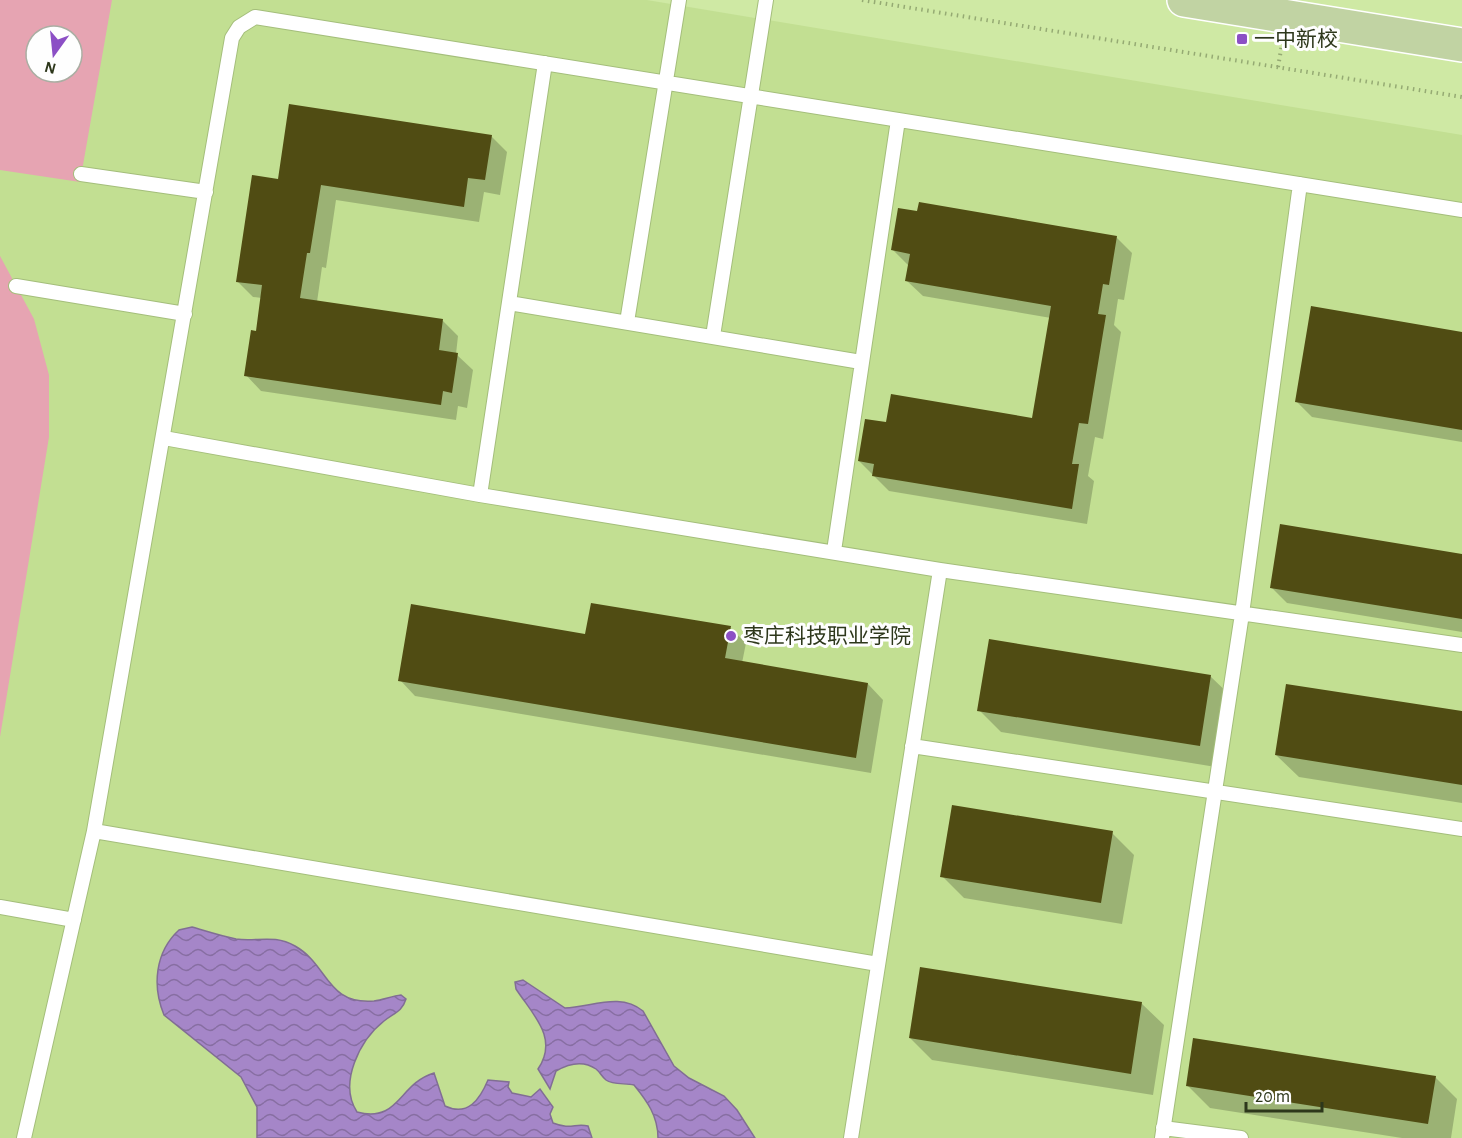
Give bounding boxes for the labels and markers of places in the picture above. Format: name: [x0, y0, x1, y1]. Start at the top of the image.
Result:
place label: 一中新校: [1254, 28, 1338, 50]
marker: 一中新校: [1235, 32, 1249, 46]
place label: 枣庄科技职业学院: [743, 625, 911, 647]
marker: 枣庄科技职业学院: [724, 629, 738, 643]

